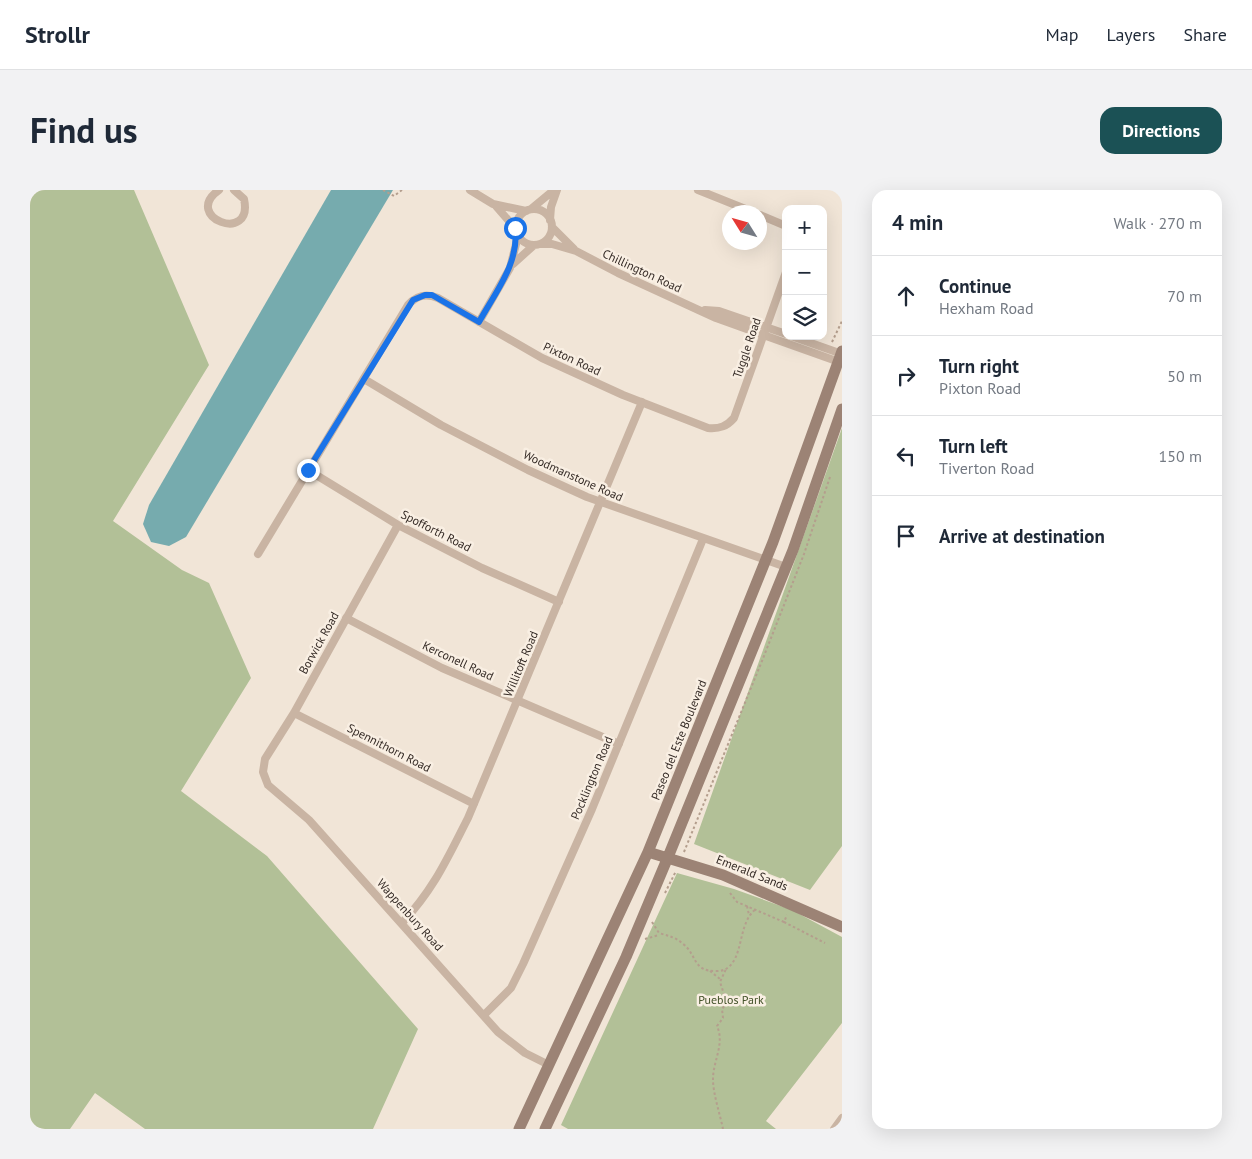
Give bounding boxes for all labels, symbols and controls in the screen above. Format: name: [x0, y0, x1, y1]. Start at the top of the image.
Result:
text: Strollr: [25, 19, 90, 50]
text: Map: [1046, 23, 1078, 46]
text: Layers: [1106, 23, 1155, 46]
text: Share: [1183, 23, 1227, 46]
text: Find us: [30, 107, 138, 153]
button: Directions: [1100, 107, 1222, 154]
north arrow: [722, 205, 767, 250]
map controls: [782, 205, 827, 340]
button: +: [782, 205, 827, 250]
text: 4 min: [892, 209, 943, 236]
text: Walk · 270 m: [1113, 213, 1202, 233]
route start: [504, 217, 527, 240]
street label: Chillington Road: [600, 246, 684, 295]
button: −: [782, 250, 827, 295]
text: Continue: [939, 274, 1011, 298]
icon: ahead: [892, 282, 920, 310]
text: 70 m: [1167, 286, 1202, 306]
button: layers: [782, 295, 827, 340]
text: Hexham Road: [939, 298, 1034, 318]
street label: Tuggle Road: [729, 316, 764, 380]
street label: Pixton Road: [541, 339, 603, 378]
text: Turn right: [939, 354, 1019, 378]
icon: right: [892, 362, 920, 390]
text: 50 m: [1167, 366, 1202, 386]
text: Pixton Road: [939, 378, 1021, 398]
text: Turn left: [939, 434, 1008, 458]
icon: left: [892, 442, 920, 470]
text: 150 m: [1159, 446, 1202, 466]
street label: Woodmanstone Road: [521, 447, 625, 504]
text: Tiverton Road: [939, 458, 1034, 478]
route end: [297, 459, 320, 482]
street label: Spofforth Road: [399, 506, 474, 555]
icon: arrive: [892, 522, 920, 550]
text: Arrive at destination: [939, 524, 1105, 548]
street label: Borwick Road: [295, 609, 342, 677]
street label: Willitoft Road: [500, 629, 541, 699]
street label: Kerconell Road: [420, 638, 496, 684]
street label: Paseo del Este Boulevard: [648, 677, 710, 802]
street label: Spennithorn Road: [345, 720, 433, 775]
street label: Pocklington Road: [567, 734, 616, 822]
street label: Emerald Sands: [714, 851, 790, 894]
street label: Wappenbury Road: [374, 876, 447, 954]
park label: Pueblos Park: [698, 992, 764, 1007]

